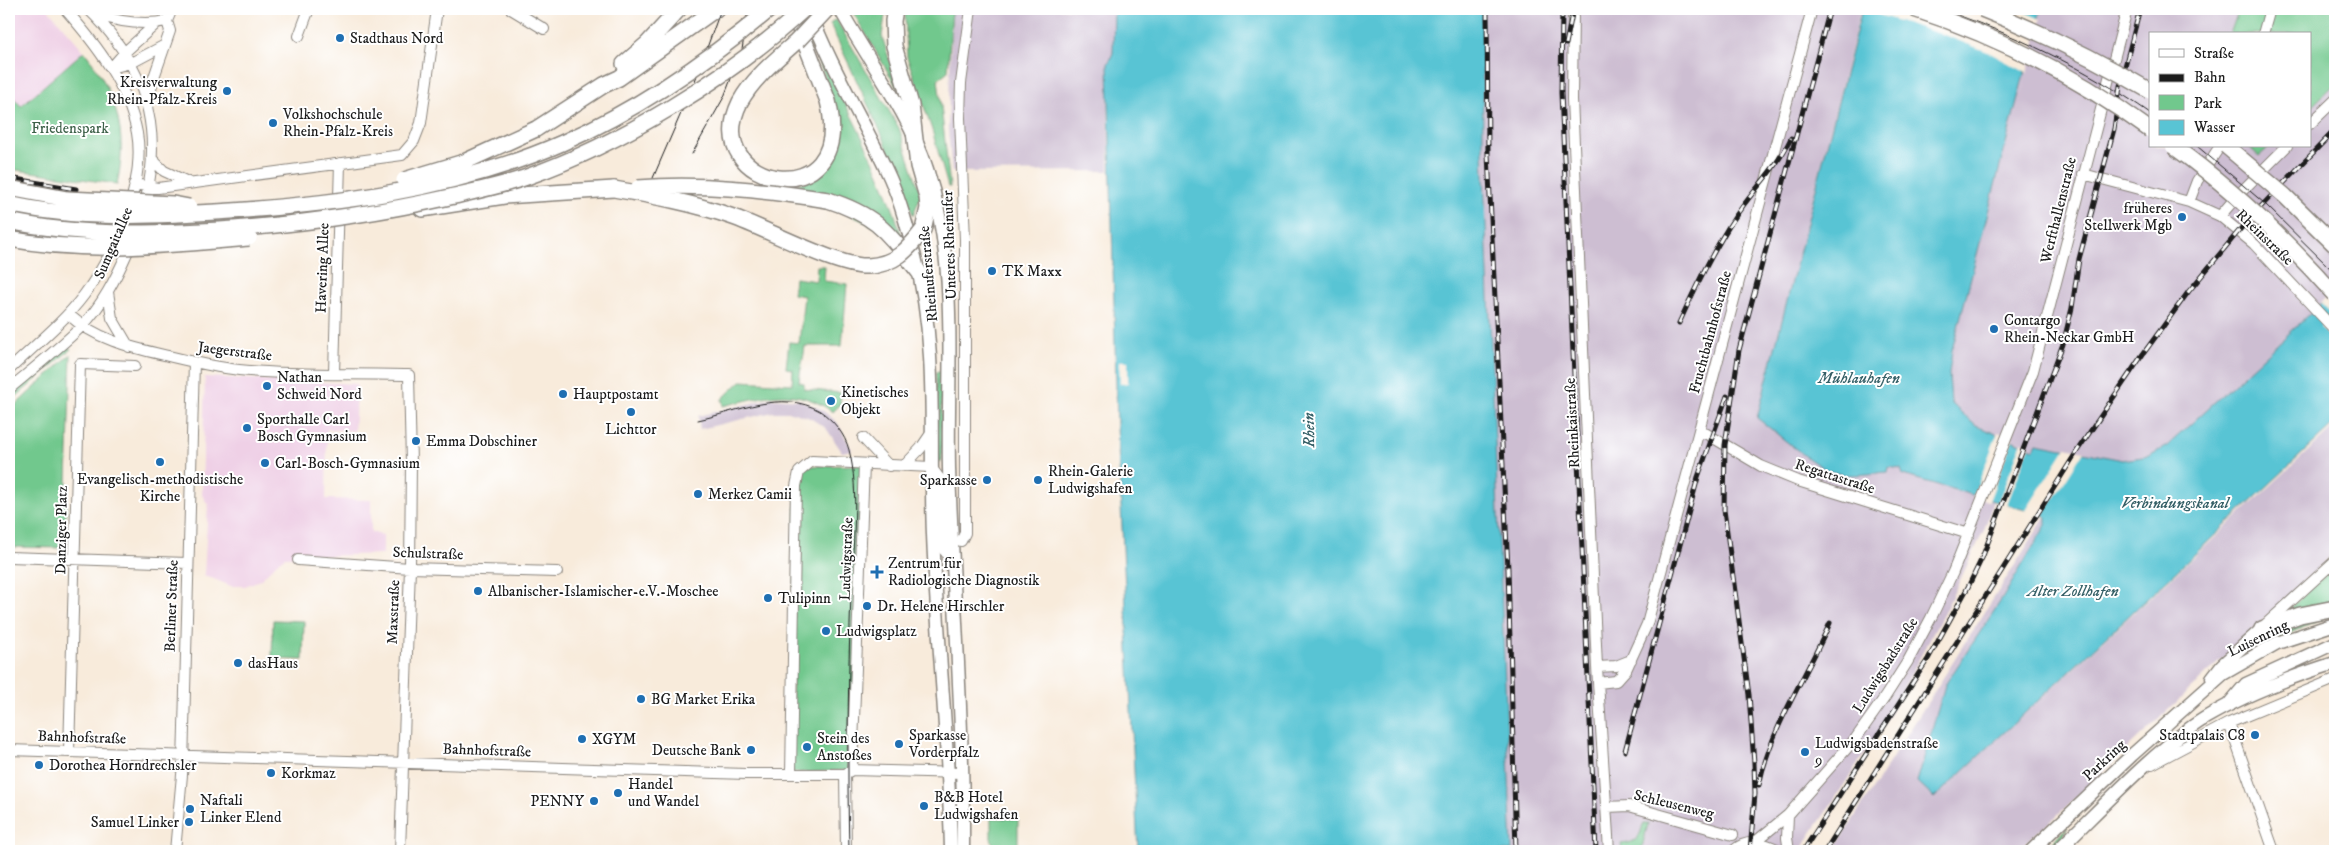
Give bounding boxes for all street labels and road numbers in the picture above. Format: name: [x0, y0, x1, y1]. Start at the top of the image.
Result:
street label: Werfthallenstraße: [2036, 155, 2081, 266]
street label: Unteres Rheinufer: [938, 190, 961, 300]
street label: Sumgaitallee: [90, 204, 137, 282]
street label: Rheinstraße: [2232, 205, 2297, 269]
street label: Havering Allee: [311, 222, 334, 314]
street label: Rheinuferstraße: [915, 225, 942, 323]
street label: Fruchtbahnhofstraße: [1685, 269, 1736, 396]
street label: Jaegerstraße: [195, 337, 273, 365]
street label: Rheinkaistraße: [1561, 377, 1584, 469]
street label: Regattastraße: [1793, 455, 1877, 498]
street label: Danziger Platz: [51, 485, 72, 575]
street label: Ludwigstraße: [836, 517, 857, 601]
street label: Schulstraße: [392, 543, 464, 564]
street label: Berliner Straße: [160, 560, 183, 652]
street label: Maxstraße: [383, 579, 404, 645]
street label: Ludwigsbadstraße: [1848, 614, 1922, 717]
street label: Luisenring: [2225, 615, 2292, 661]
street label: Bahnhofstraße: [37, 726, 127, 749]
street label: Parkring: [2079, 735, 2131, 785]
street label: Bahnhofstraße: [442, 739, 532, 762]
street label: Schleusenweg: [1632, 785, 1717, 824]

